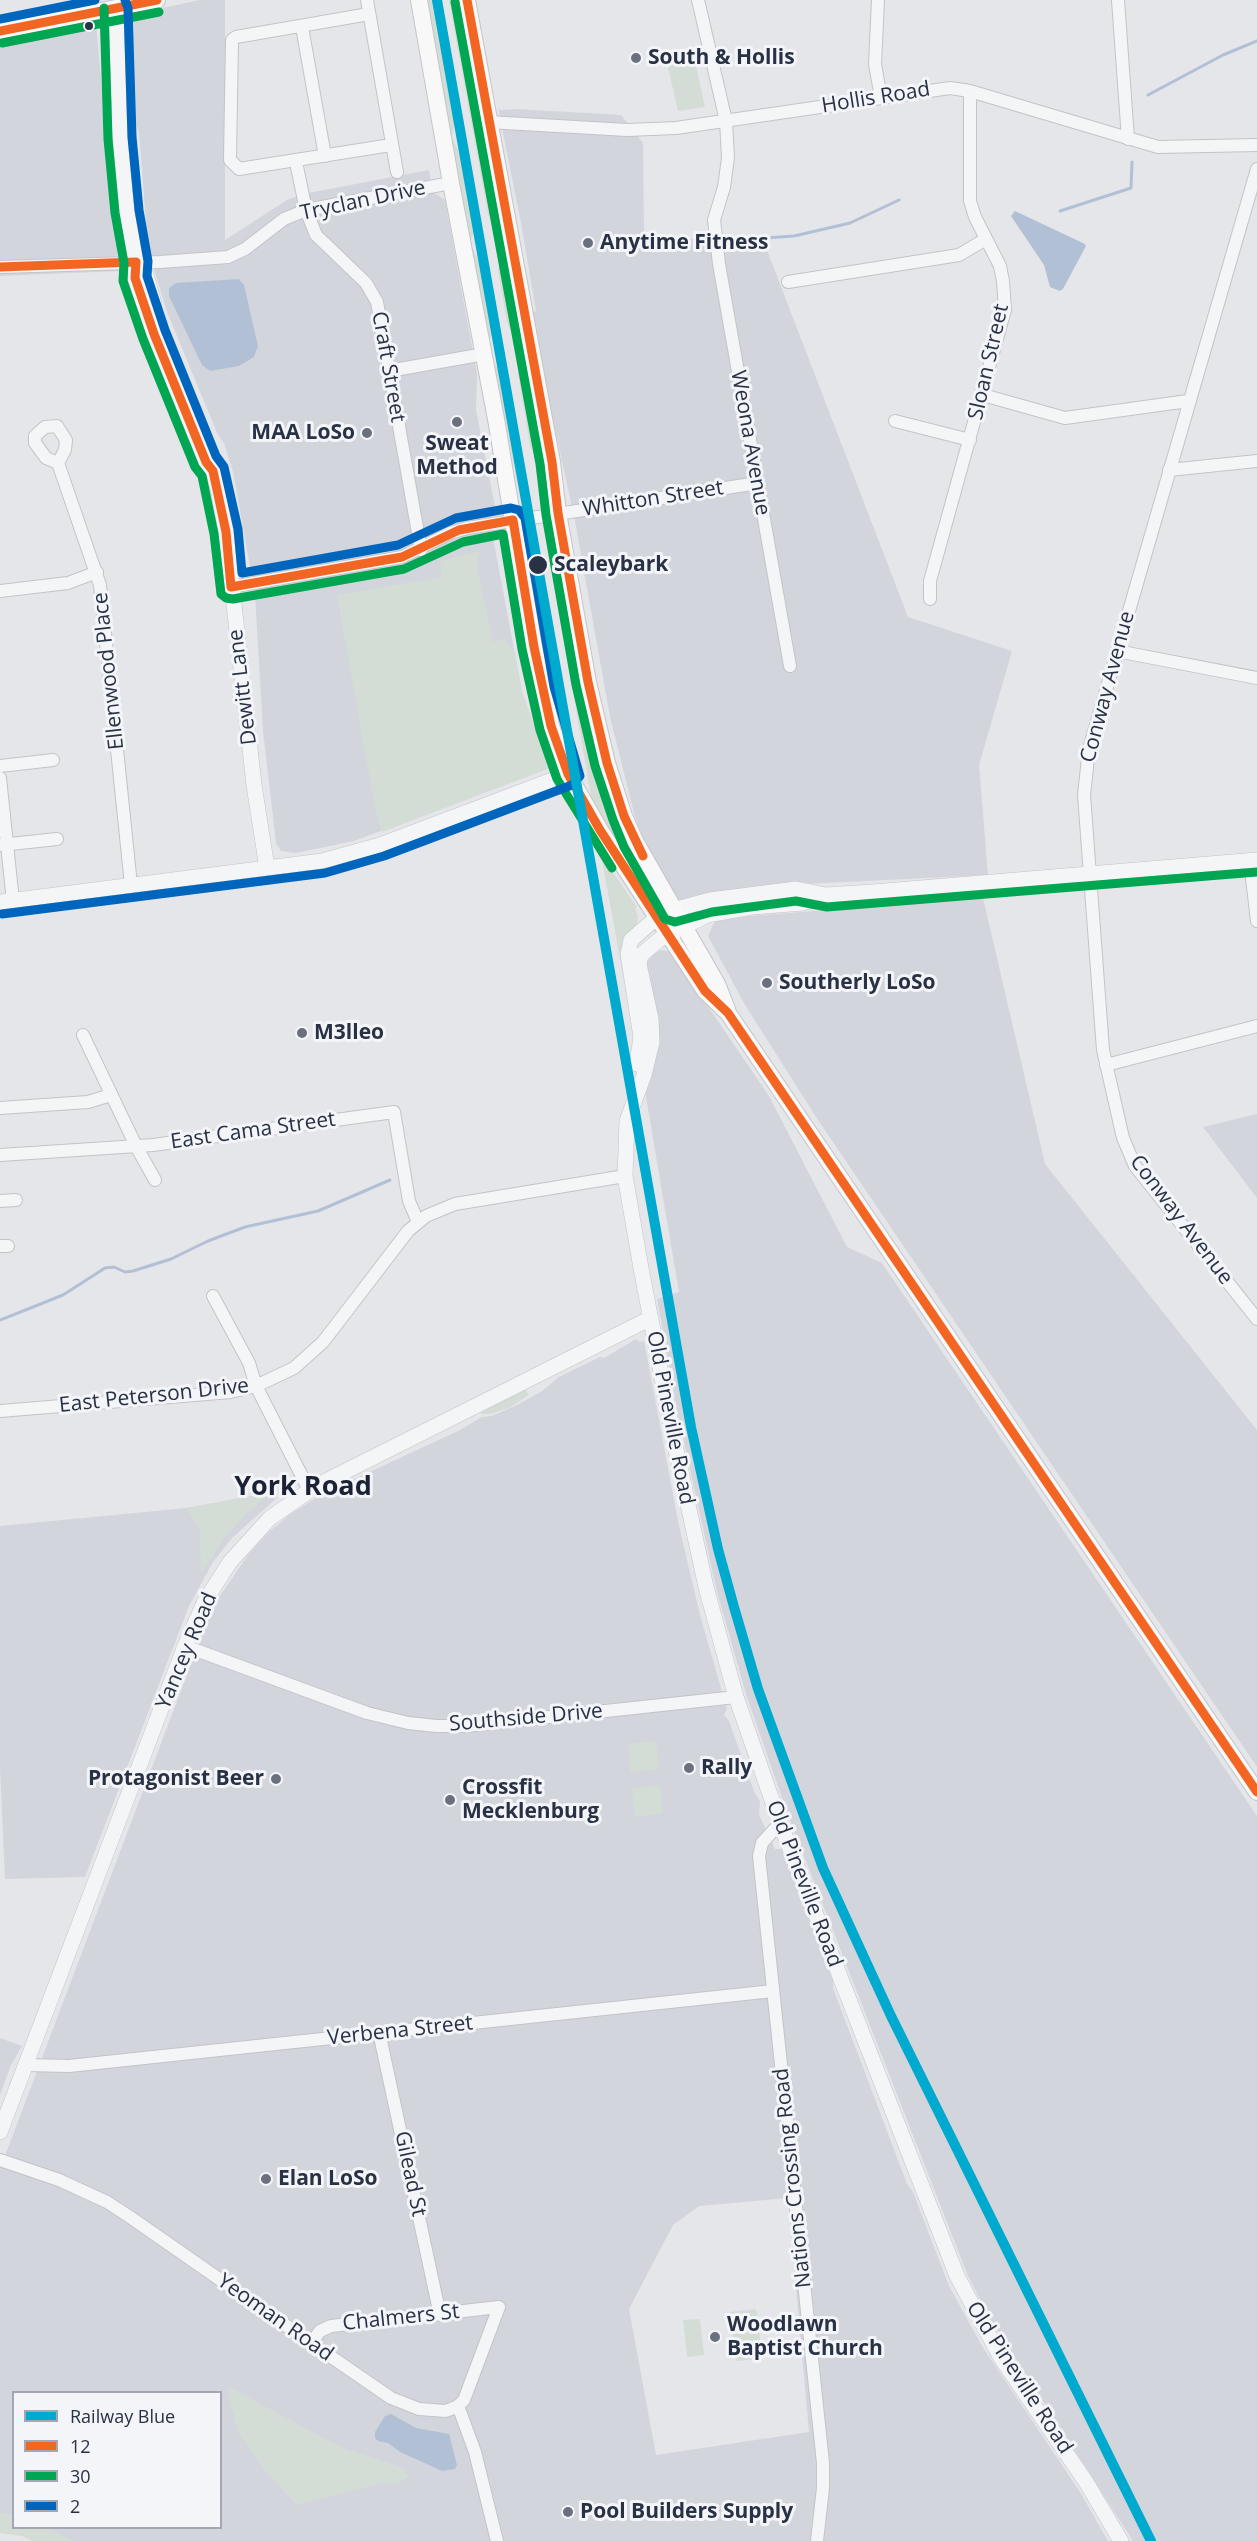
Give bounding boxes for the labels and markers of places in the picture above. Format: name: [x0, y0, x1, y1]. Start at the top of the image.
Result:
unlabelled marker: [83, 20, 95, 32]
place label: South & Hollis: [648, 45, 795, 71]
marker: South & Hollis: [629, 51, 643, 65]
place label: Anytime Fitness: [600, 230, 768, 256]
marker: Anytime Fitness: [581, 236, 595, 250]
marker: Sweat Method: [450, 415, 464, 429]
place label: MAA LoSo: [251, 420, 355, 446]
marker: MAA LoSo: [360, 426, 374, 440]
place label: Sweat Method: [416, 431, 498, 481]
place label: Scaleybark: [554, 552, 668, 578]
marker: Scaleybark: [527, 554, 549, 576]
place label: Southerly LoSo: [779, 970, 935, 996]
marker: Southerly LoSo: [760, 976, 774, 990]
place label: M3lleo: [314, 1020, 384, 1046]
marker: M3lleo: [295, 1026, 309, 1040]
place label: Rally: [701, 1755, 752, 1781]
marker: Rally: [682, 1761, 696, 1775]
place label: Protagonist Beer: [88, 1766, 264, 1792]
marker: Protagonist Beer: [269, 1772, 283, 1786]
place label: Crossfit Mecklenburg: [462, 1775, 599, 1825]
marker: Crossfit Mecklenburg: [443, 1793, 457, 1807]
place label: Elan LoSo: [278, 2166, 378, 2192]
marker: Elan LoSo: [259, 2172, 273, 2186]
place label: Woodlawn Baptist Church: [727, 2312, 883, 2362]
marker: Woodlawn Baptist Church: [708, 2330, 722, 2344]
place label: Pool Builders Supply: [580, 2499, 793, 2525]
marker: Pool Builders Supply: [561, 2505, 575, 2519]

